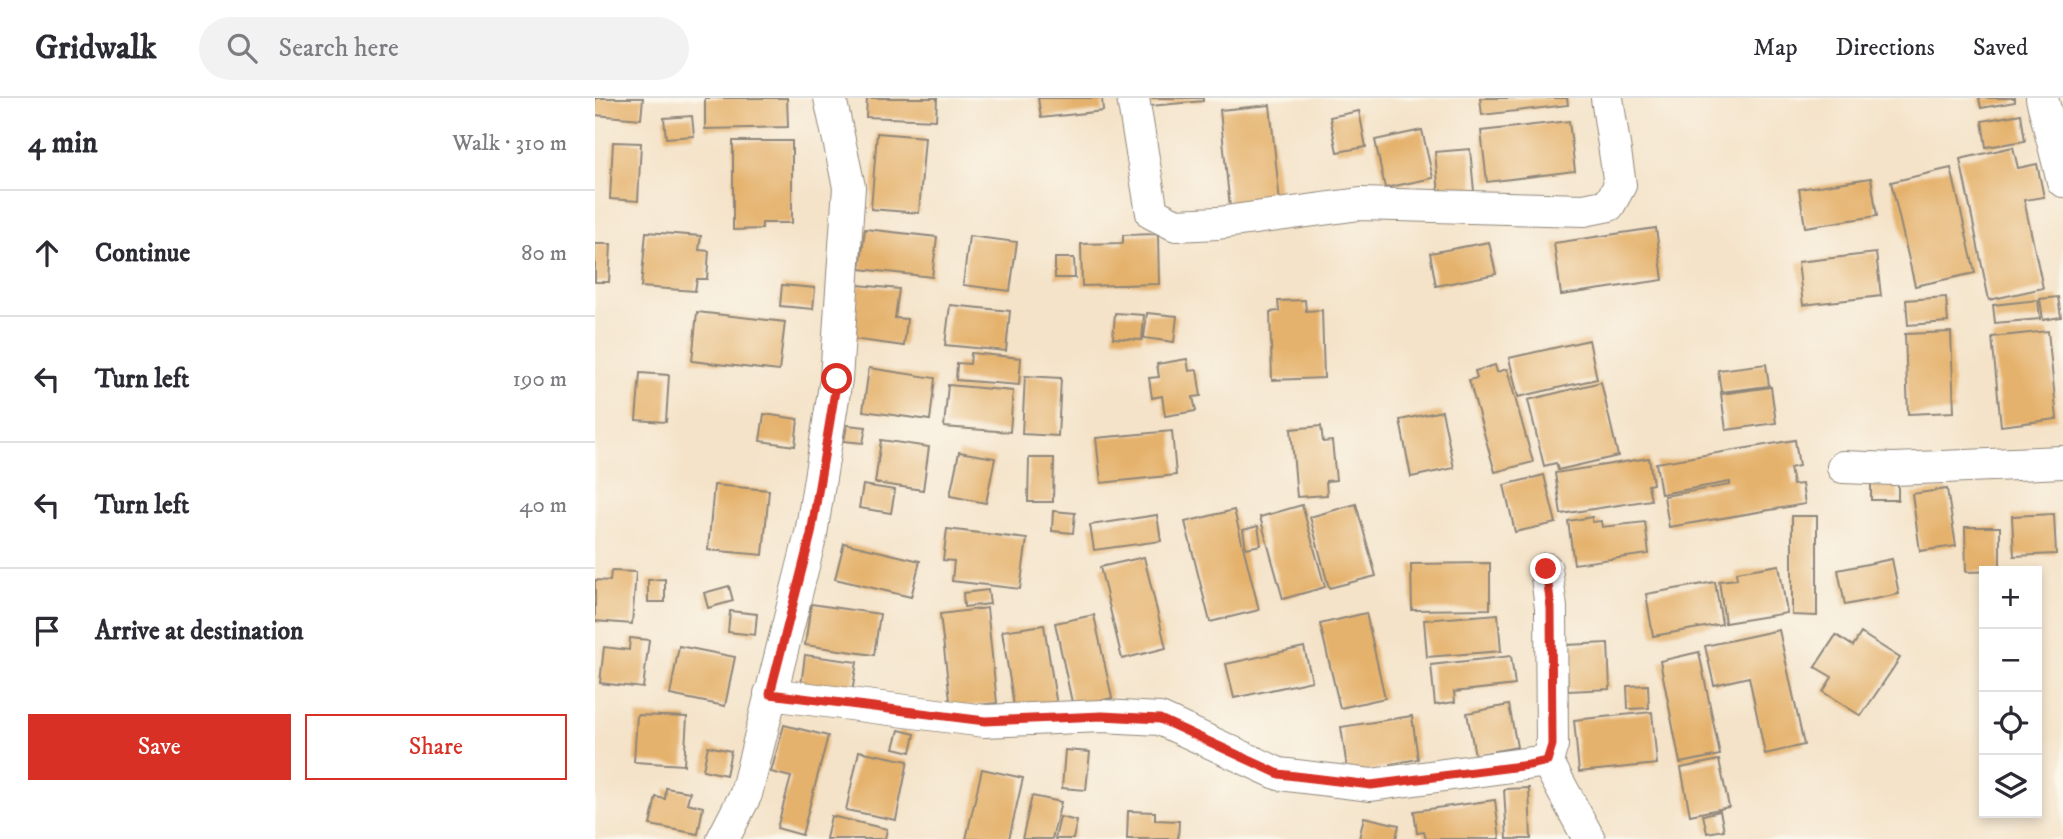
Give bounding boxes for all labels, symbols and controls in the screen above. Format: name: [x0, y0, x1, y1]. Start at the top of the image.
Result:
search box: [199, 17, 689, 80]
text: Gridwalk: [35, 28, 157, 69]
icon: search: [223, 29, 261, 67]
text: Search here: [279, 32, 399, 65]
text: Map: [1753, 33, 1798, 63]
text: Directions: [1836, 33, 1935, 63]
text: Saved: [1973, 33, 2028, 63]
text: 4 min: [28, 125, 98, 162]
text: Walk · 310 m: [452, 129, 567, 158]
icon: ahead: [28, 234, 66, 272]
text: Continue: [95, 237, 190, 270]
text: 80 m: [521, 239, 567, 268]
icon: left: [28, 360, 66, 398]
text: Turn left: [95, 363, 189, 396]
route start: [821, 363, 852, 394]
text: 190 m: [513, 365, 567, 394]
icon: left: [28, 486, 66, 524]
text: Turn left: [95, 489, 189, 522]
text: 40 m: [519, 491, 567, 520]
route end: [1530, 553, 1561, 584]
map controls: [1979, 566, 2042, 818]
button: +: [1979, 566, 2042, 629]
icon: arrive: [28, 612, 66, 650]
text: Arrive at destination: [95, 615, 304, 648]
button: −: [1979, 629, 2042, 692]
button: locate: [1979, 692, 2042, 755]
button: Save: [28, 714, 291, 780]
button: Share: [305, 714, 567, 780]
button: layers: [1979, 755, 2042, 818]

